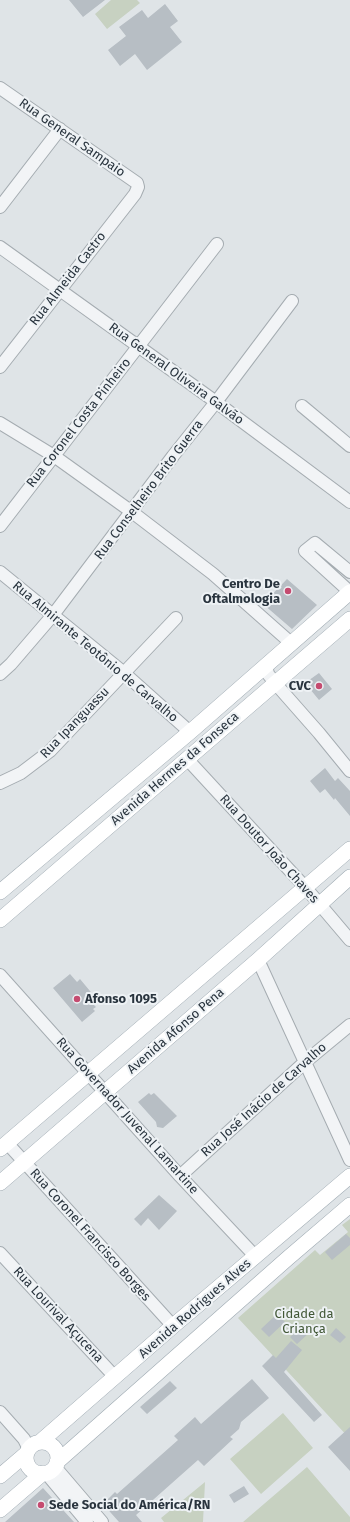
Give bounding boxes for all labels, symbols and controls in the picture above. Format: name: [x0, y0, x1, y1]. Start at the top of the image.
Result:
street label: Rua General Sampaio: [16, 95, 128, 181]
street label: Rua Almeida Castro: [27, 229, 109, 329]
street label: Rua General Oliveira Galvão: [105, 320, 247, 428]
street label: Rua Coronel Costa Pinheiro: [24, 355, 134, 491]
street label: Rua Conselheiro Brito Guerra: [91, 417, 207, 563]
place label: Centro De Oftalmologia: [203, 576, 280, 607]
street label: Rua Almirante Teotônio de Carvalho: [9, 578, 181, 726]
marker: Centro De Oftalmologia: [283, 586, 293, 596]
place label: CVC: [289, 678, 311, 694]
marker: CVC: [314, 681, 324, 691]
street label: Rua Ipanguassu: [37, 684, 113, 762]
street label: Avenida Hermes da Fonseca: [108, 709, 242, 829]
street label: Rua Doutor João Chaves: [216, 791, 322, 907]
street label: Avenida Afonso Pena: [124, 985, 228, 1077]
place label: Afonso 1095: [85, 991, 157, 1007]
marker: Afonso 1095: [72, 994, 82, 1004]
street label: Rua Governador Juvenal Lamartine: [53, 1035, 201, 1197]
street label: Rua José Inácio de Carvalho: [198, 1040, 330, 1160]
street label: Rua Coronel Francisco Borges: [26, 1166, 154, 1304]
street label: Avenida Rodrigues Alves: [136, 1256, 254, 1362]
street label: Rua Lourival Açucena: [10, 1264, 106, 1366]
park label: Cidade da Criança: [275, 1306, 333, 1337]
place label: Sede Social do América/RN: [49, 1497, 210, 1513]
marker: Sede Social do América/RN: [36, 1500, 46, 1510]

